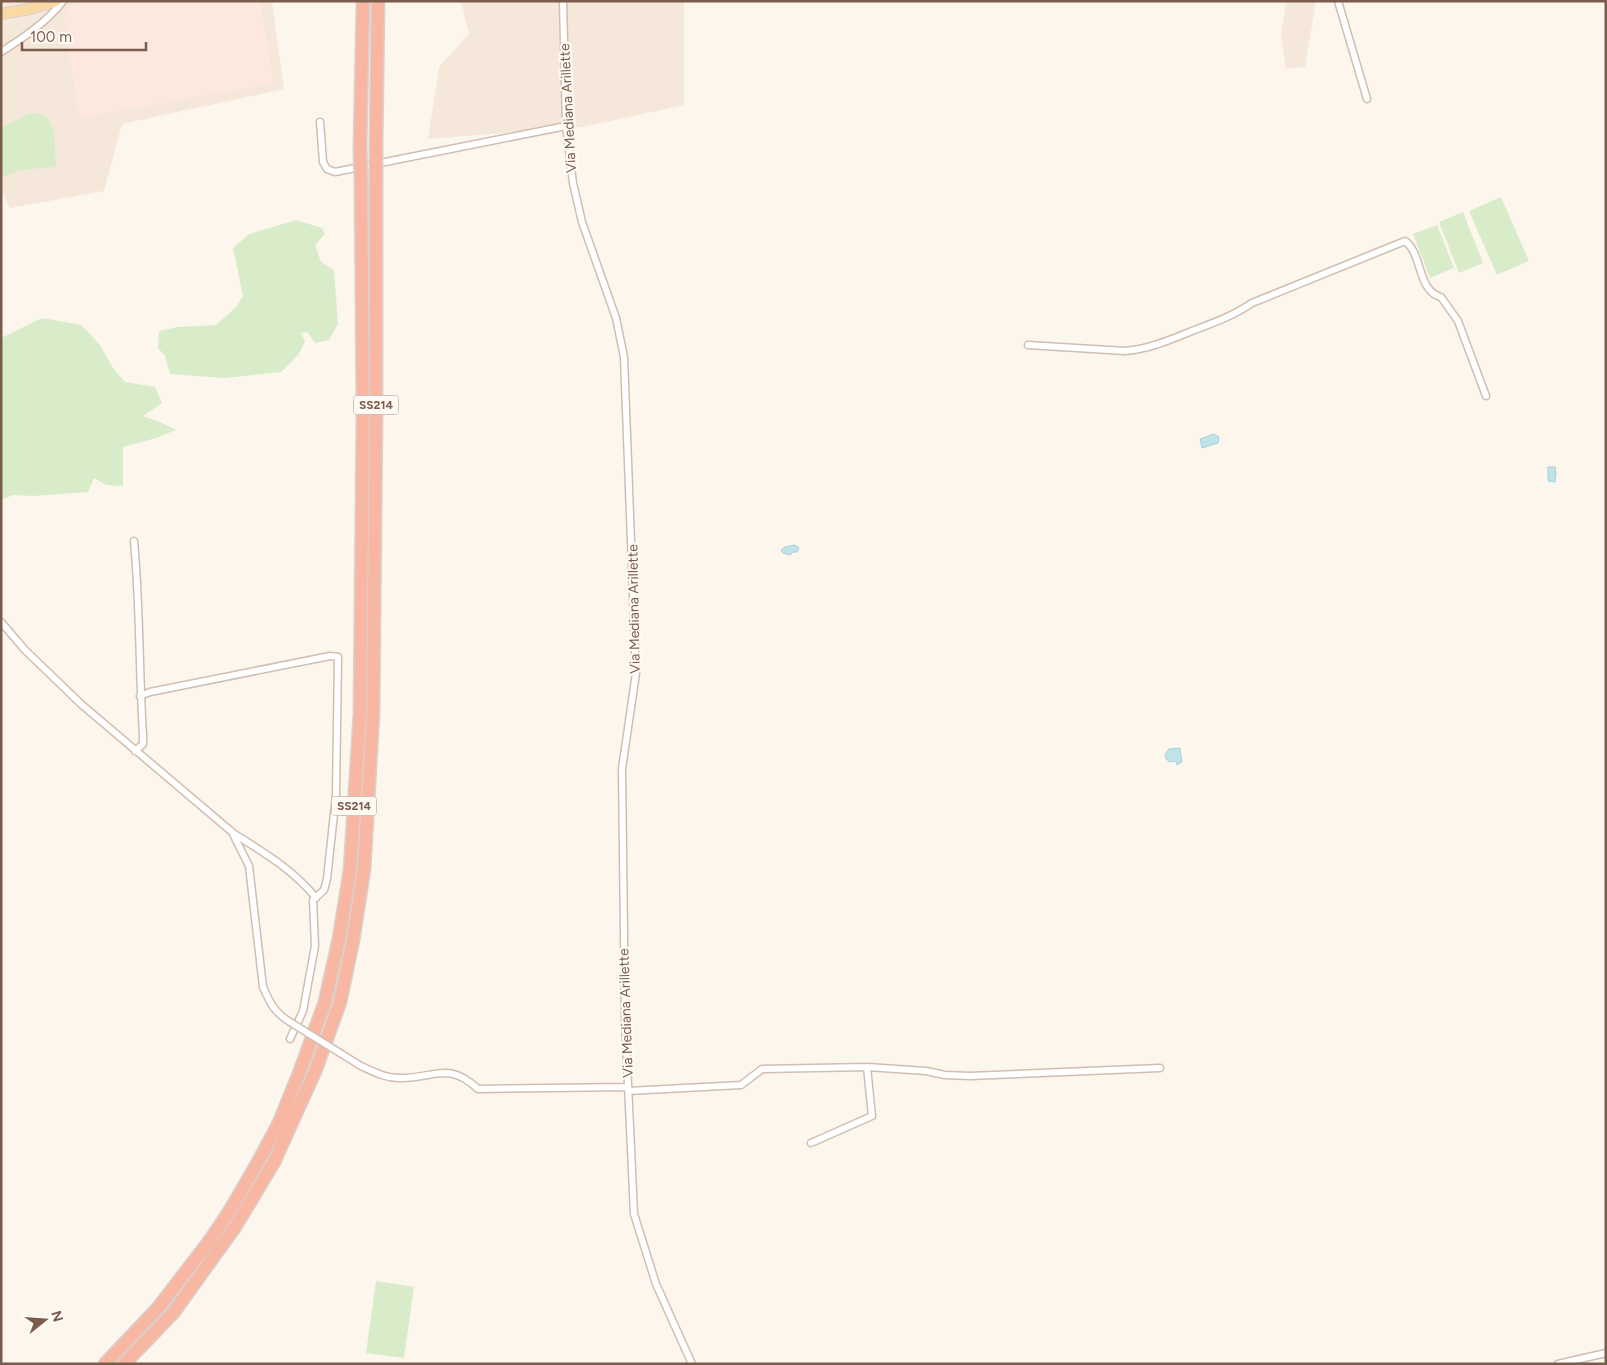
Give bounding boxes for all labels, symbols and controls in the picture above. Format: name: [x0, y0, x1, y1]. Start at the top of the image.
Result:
scale bar: [22, 20, 146, 52]
text: 100 m: [30, 28, 72, 46]
street label: Via Mediana Arillette: [556, 43, 580, 173]
road number: SS214: [354, 396, 398, 414]
street label: Via Mediana Arillette: [624, 544, 644, 674]
road number: SS214: [332, 796, 376, 816]
street label: Via Mediana Arillette: [615, 948, 637, 1078]
north arrow: [20, 1295, 70, 1345]
text: N: [47, 1309, 67, 1324]

